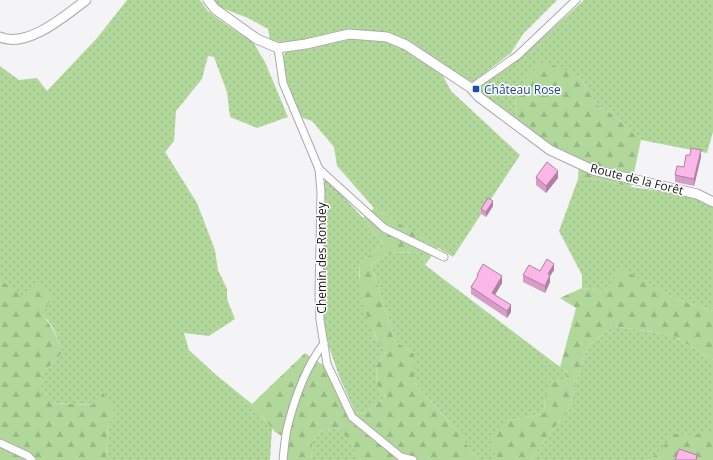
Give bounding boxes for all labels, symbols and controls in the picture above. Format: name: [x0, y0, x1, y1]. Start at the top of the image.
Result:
place label: Château Rose: [484, 81, 561, 98]
marker: Château Rose: [471, 84, 481, 94]
street label: Route de la Forêt: [589, 159, 685, 199]
street label: Chemin des Rondey: [313, 201, 330, 314]

